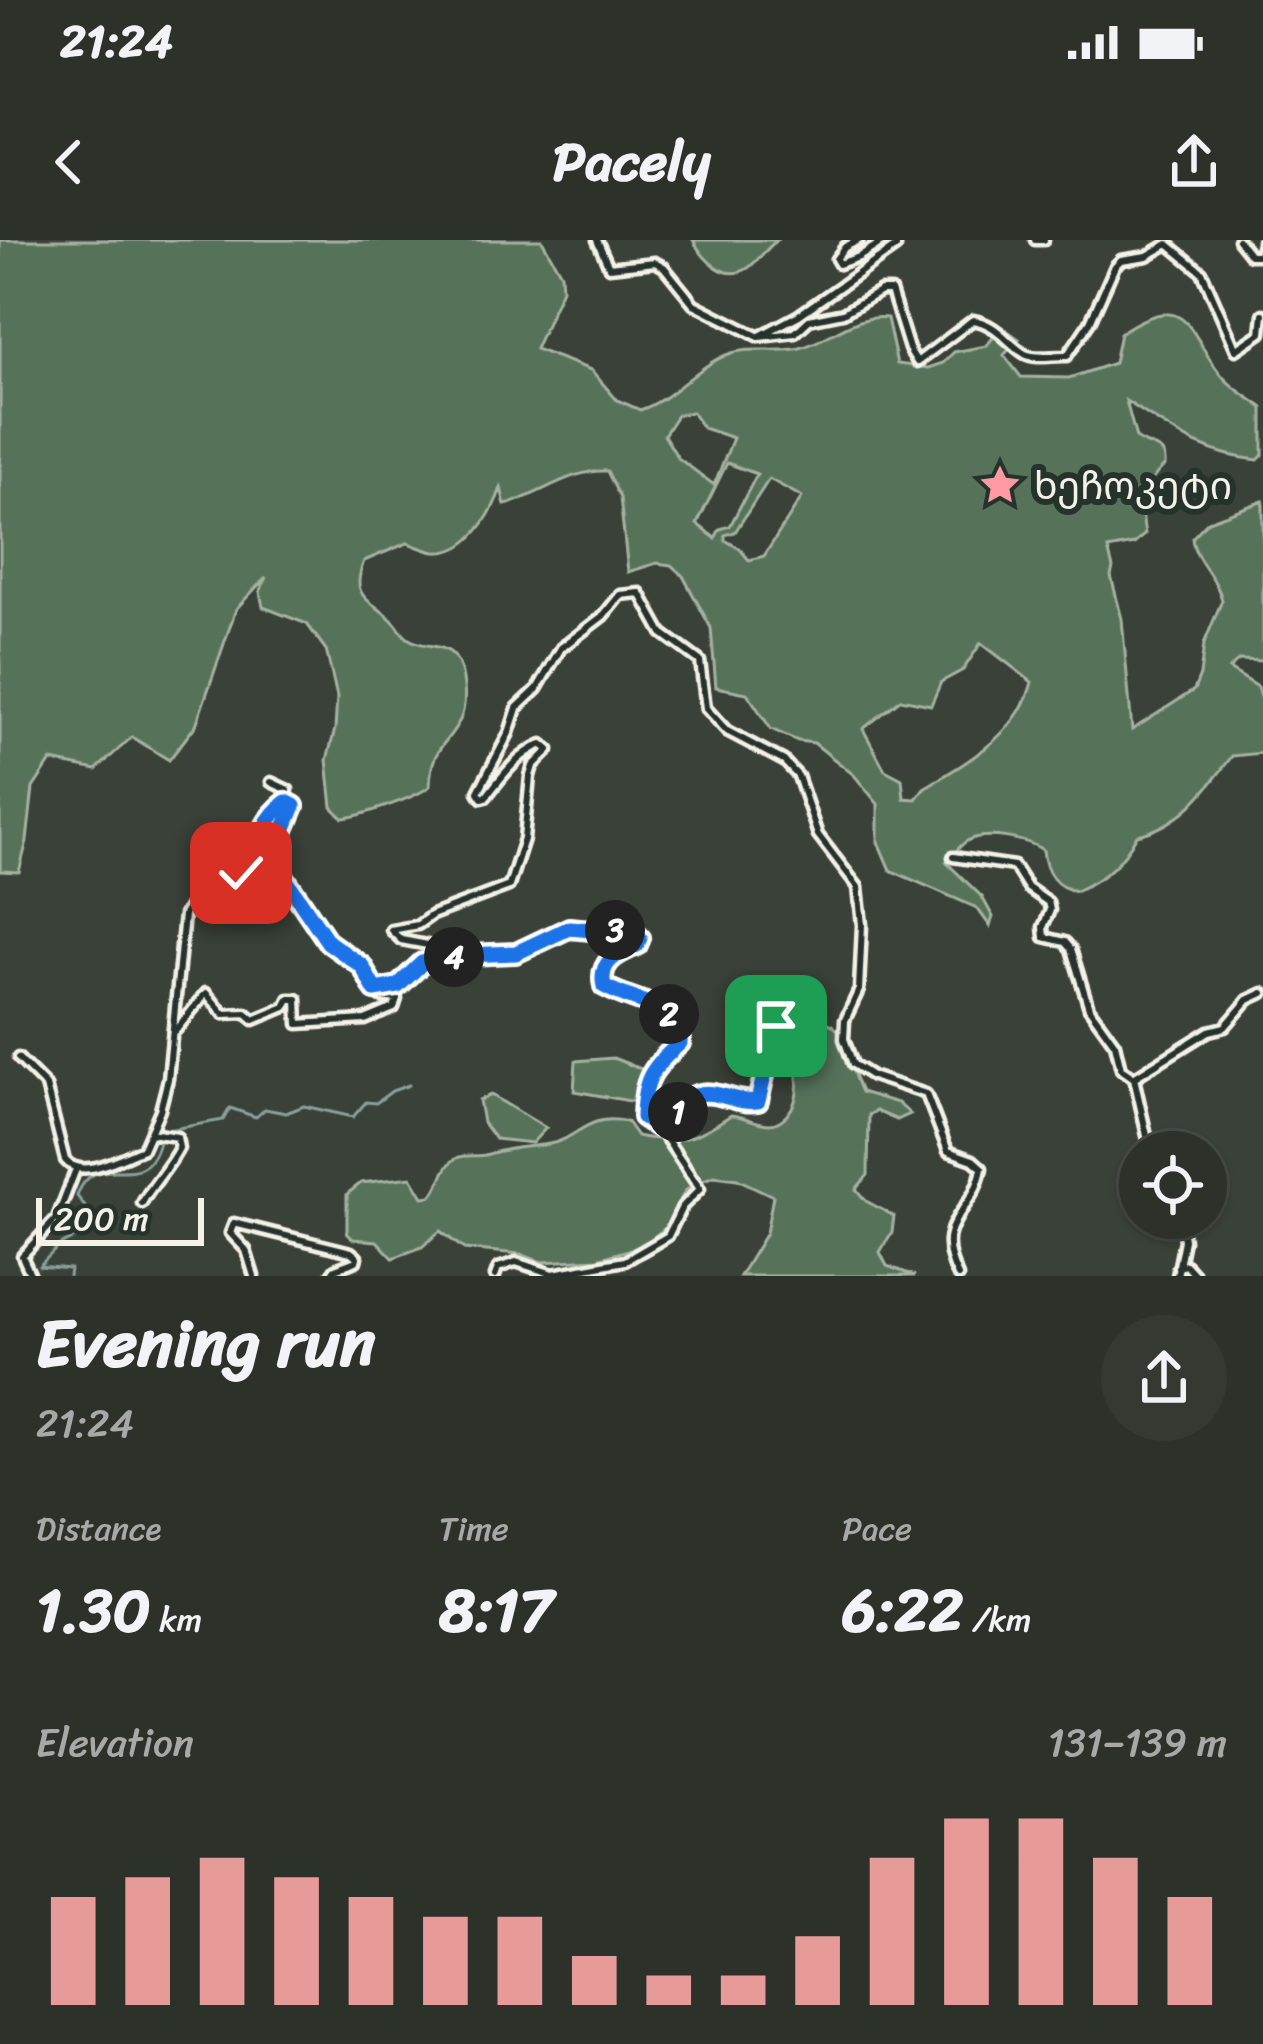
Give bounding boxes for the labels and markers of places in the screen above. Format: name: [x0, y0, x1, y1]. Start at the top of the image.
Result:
place label: ხეჩოკეტი: [1034, 451, 1232, 520]
place icon: ხეჩოკეტი: [977, 462, 1023, 508]
pin: [190, 822, 292, 924]
pin: 3: [585, 900, 645, 960]
pin: 4: [424, 927, 484, 987]
pin: [725, 975, 827, 1077]
pin: 2: [639, 984, 699, 1044]
pin: 1: [648, 1082, 708, 1142]

